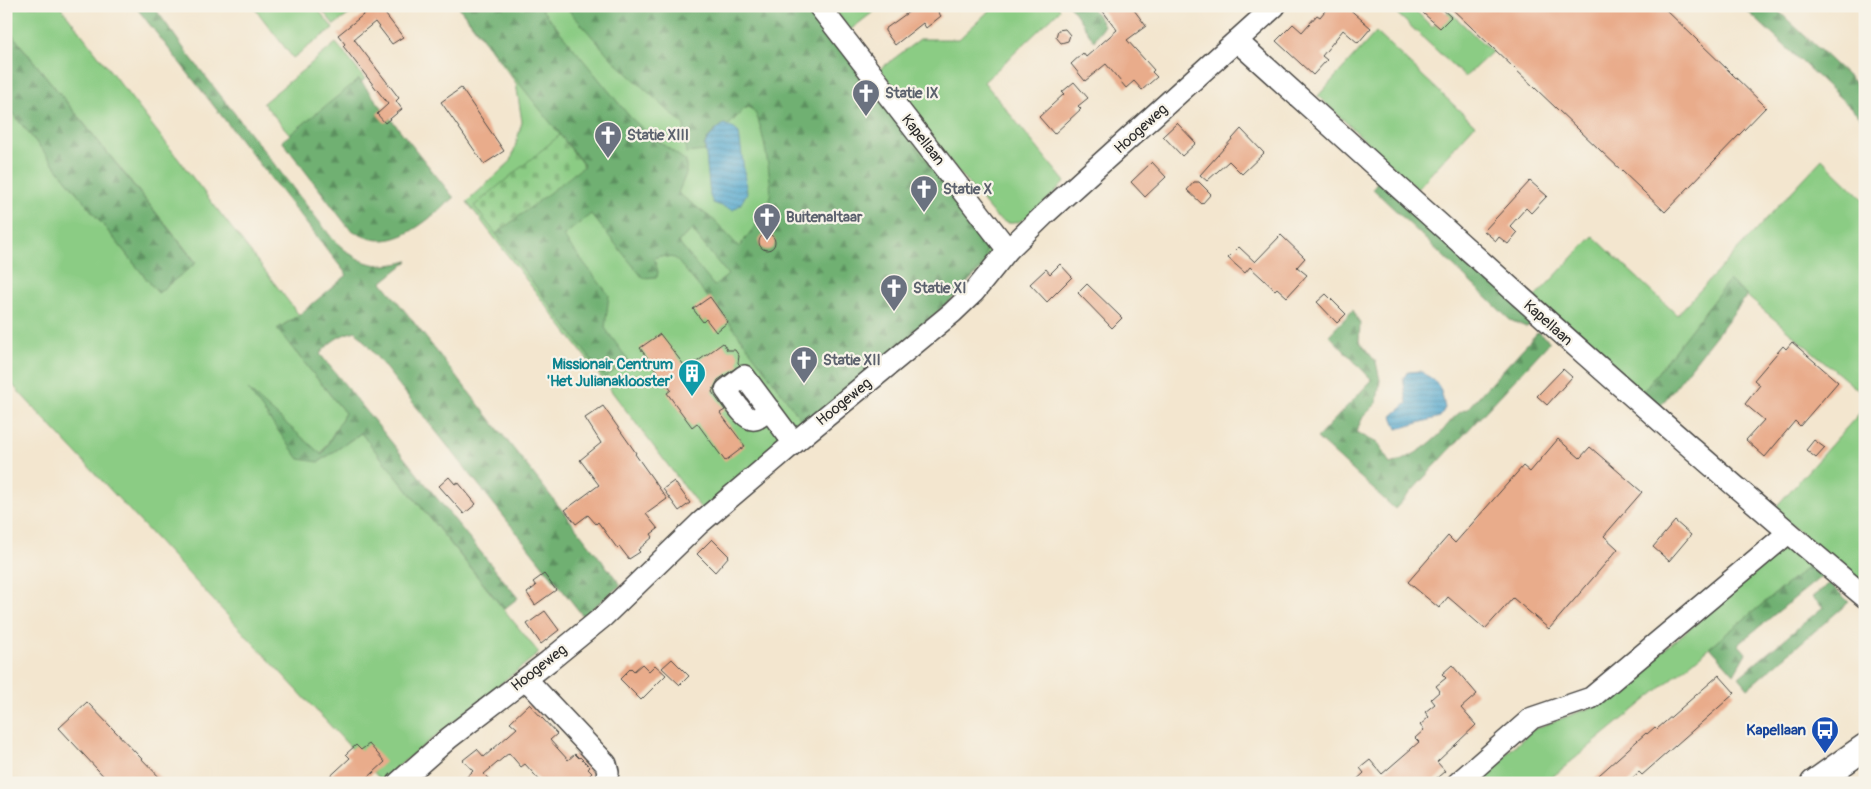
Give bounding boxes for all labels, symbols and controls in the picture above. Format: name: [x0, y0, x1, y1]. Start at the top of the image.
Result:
church icon: Statie IX: [851, 78, 881, 117]
place label: Statie IX: [885, 84, 938, 103]
street label: Hoogeweg: [1110, 100, 1172, 158]
street label: Kapellaan: [897, 111, 949, 169]
church icon: Statie XIII: [593, 120, 623, 159]
place label: Statie XIII: [627, 126, 689, 145]
church icon: Statie X: [909, 174, 939, 213]
place label: Statie X: [943, 180, 992, 199]
church icon: Buitenaltaar: [752, 202, 782, 241]
place label: Buitenaltaar: [786, 208, 863, 227]
church icon: Statie XI: [879, 273, 909, 312]
place label: Statie XI: [913, 279, 966, 298]
street label: Kapellaan: [1519, 296, 1577, 350]
church icon: Statie XII: [789, 345, 819, 384]
place label: Statie XII: [823, 351, 881, 370]
place label: Missionair Centrum 'Het Julianaklooster': [547, 355, 673, 391]
building icon: Missionair Centrum 'Het Julianaklooster': [677, 358, 707, 397]
street label: Hoogeweg: [813, 374, 875, 430]
street label: Hoogeweg: [507, 640, 571, 696]
bus stop icon: Kapellaan: [1810, 715, 1840, 754]
place label: Kapellaan: [1746, 721, 1806, 740]

